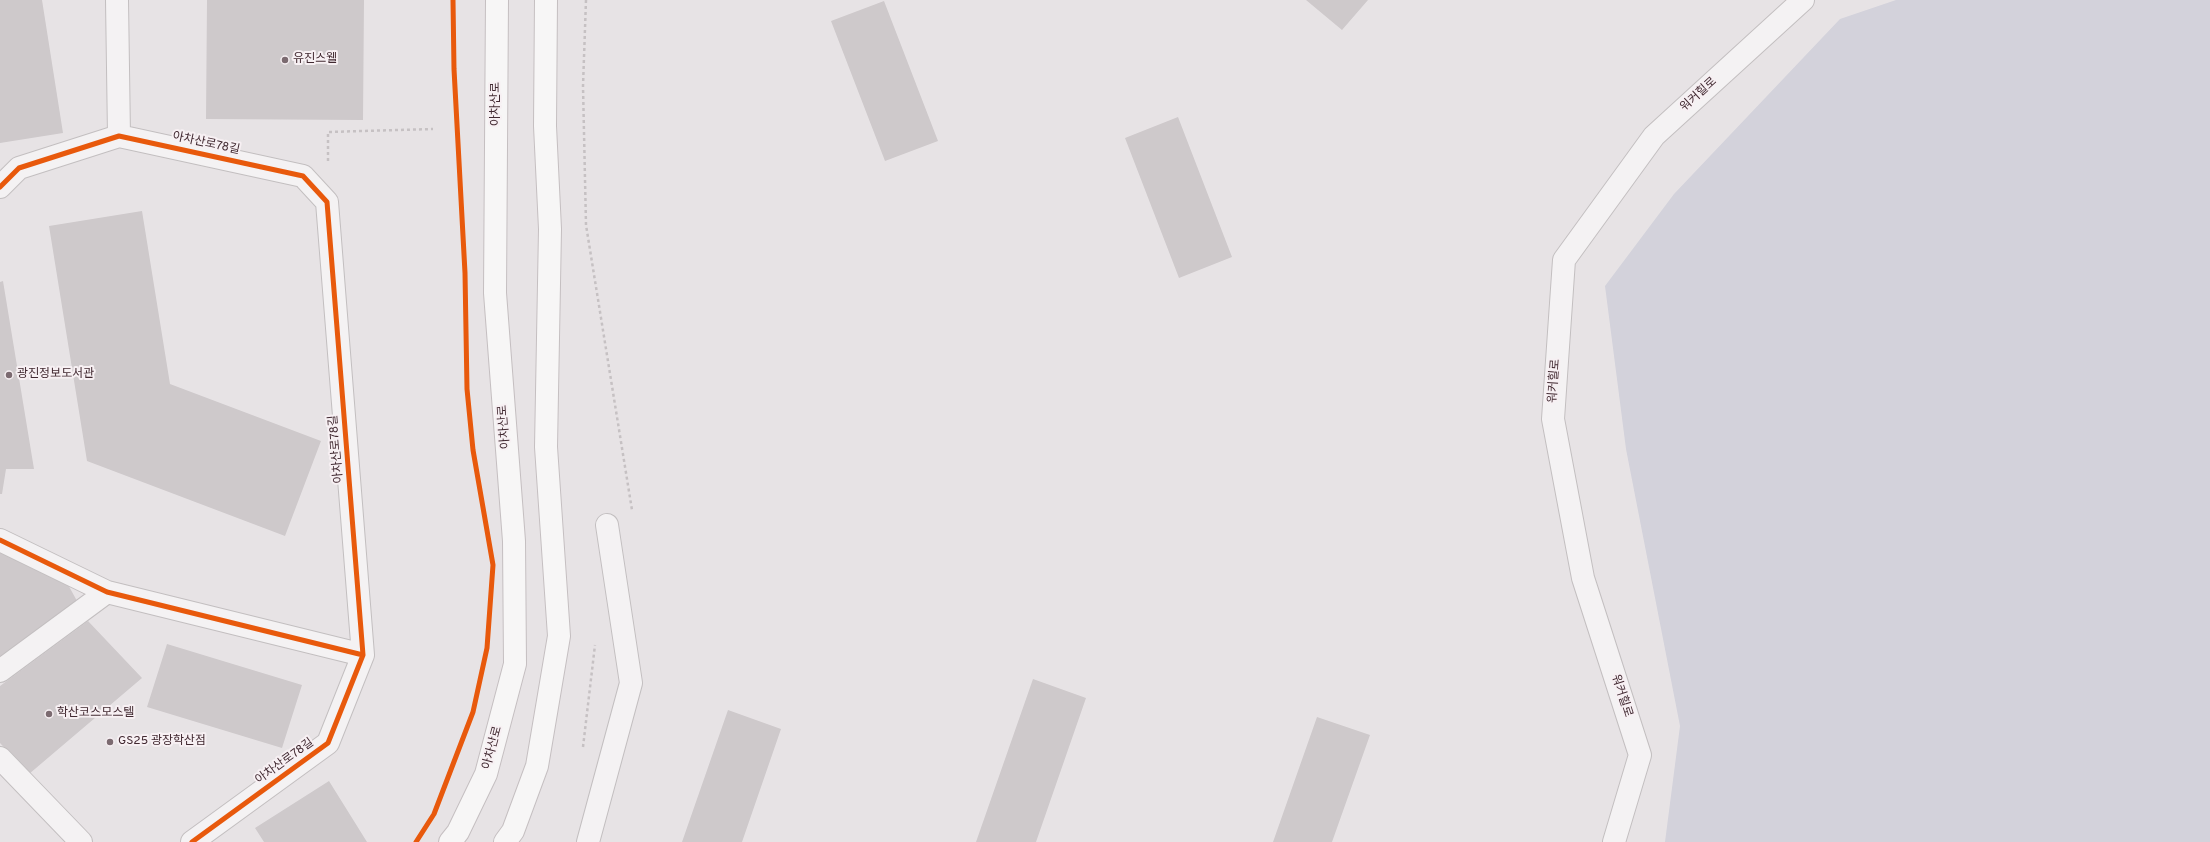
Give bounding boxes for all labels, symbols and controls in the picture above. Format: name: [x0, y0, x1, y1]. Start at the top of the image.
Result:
place label: 유진스웰: [293, 53, 337, 67]
marker: 유진스웰: [280, 55, 290, 65]
street label: 워커힐로: [1678, 75, 1720, 115]
street label: 아차산로: [490, 82, 504, 126]
street label: 아차산로78길: [171, 130, 241, 158]
street label: 워커힐로: [1546, 358, 1564, 404]
place label: 광진정보도서관: [17, 368, 94, 382]
marker: 광진정보도서관: [4, 370, 14, 380]
street label: 아차산로: [496, 404, 514, 450]
street label: 아차산로78길: [327, 414, 347, 484]
street label: 워커힐로: [1607, 673, 1635, 719]
place label: 학산코스모스텔: [57, 707, 134, 721]
marker: 학산코스모스텔: [44, 709, 54, 719]
street label: 아차산로: [480, 725, 506, 771]
place label: GS25 광장학산점: [118, 735, 206, 749]
street label: 아차산로78길: [253, 736, 317, 788]
marker: GS25 광장학산점: [105, 737, 115, 747]

